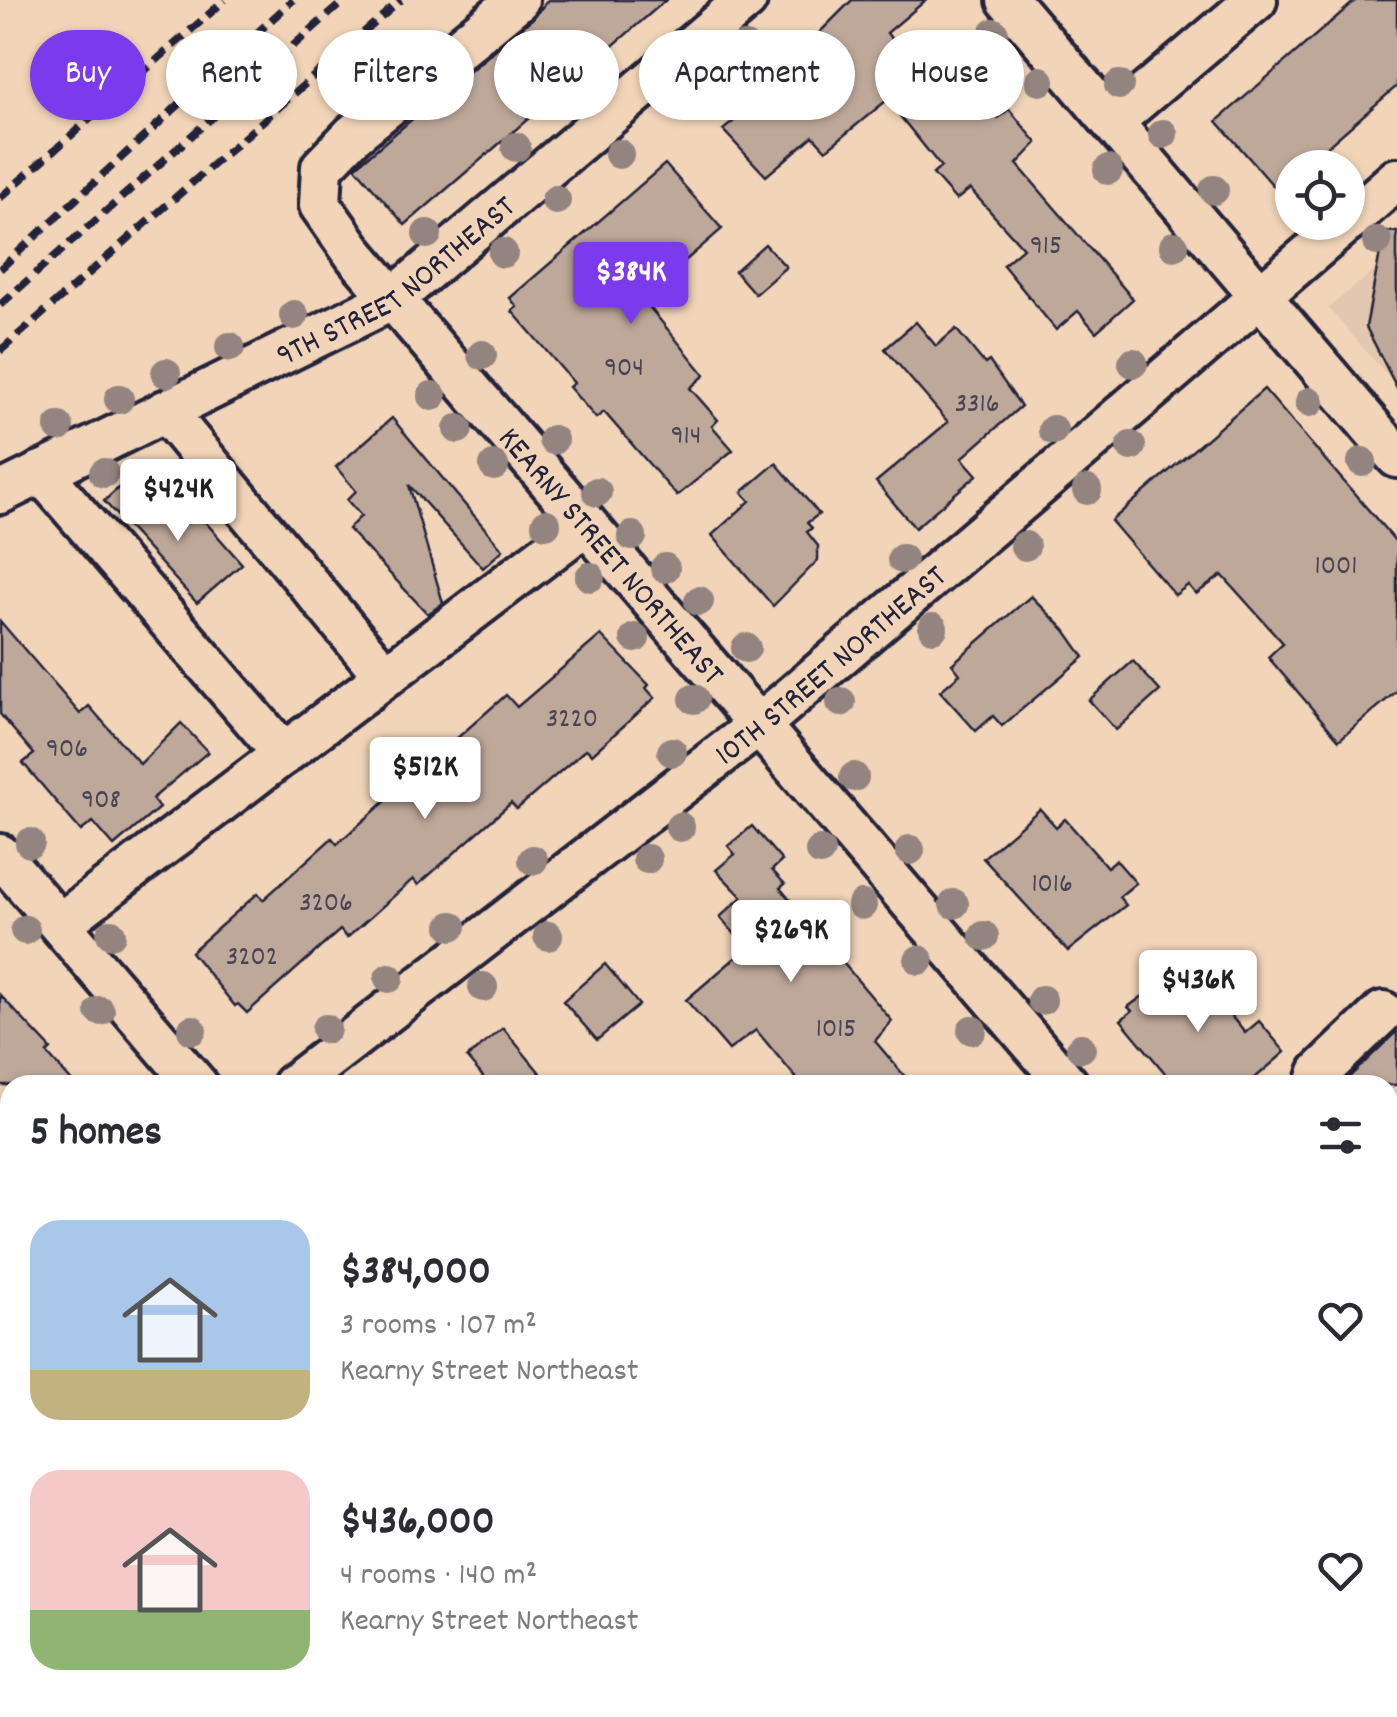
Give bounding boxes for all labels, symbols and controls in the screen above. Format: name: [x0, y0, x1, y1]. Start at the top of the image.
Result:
chip: Buy: [30, 30, 146, 120]
chip: Rent: [166, 30, 297, 120]
chip: Filters: [317, 30, 474, 120]
chip: New: [494, 30, 619, 120]
chip: Apartment: [639, 30, 855, 120]
chip: House: [875, 30, 1024, 120]
map controls: [1275, 150, 1365, 240]
button: locate: [1275, 150, 1365, 240]
street label: 9TH STREET NORTHEAST: [270, 187, 527, 381]
house number: 915: [1030, 228, 1062, 268]
pin: $384K: [561, 242, 701, 327]
text: $384K: [595, 251, 667, 297]
house number: 904: [604, 350, 644, 390]
house number: 3316: [955, 386, 999, 426]
house number: 914: [671, 418, 701, 458]
street label: KEARNY STREET NORTHEAST: [485, 419, 733, 697]
pin: $424K: [108, 459, 248, 544]
text: $424K: [142, 468, 214, 514]
house number: 1001: [1315, 548, 1357, 588]
street label: 10TH STREET NORTHEAST: [707, 556, 959, 779]
house number: 3220: [546, 701, 598, 741]
house number: 906: [46, 731, 88, 771]
pin: $512K: [355, 737, 495, 822]
text: $512K: [392, 746, 458, 792]
house number: 908: [81, 782, 121, 822]
house number: 1016: [1031, 866, 1073, 906]
house number: 3206: [299, 885, 353, 925]
pin: $269K: [721, 900, 861, 985]
text: $269K: [753, 909, 829, 955]
house number: 3202: [226, 939, 278, 979]
pin: $436K: [1128, 950, 1268, 1035]
text: $436K: [1161, 959, 1235, 1005]
house number: 1015: [816, 1011, 856, 1051]
text: 5 homes: [30, 1105, 162, 1165]
icon: filters: [1313, 1108, 1368, 1163]
text: $384,000: [340, 1244, 491, 1304]
icon: home: [110, 1260, 230, 1380]
icon: heart: [1313, 1293, 1368, 1348]
text: 3 rooms · 107 m²: [340, 1304, 537, 1350]
text: Kearny Street Northeast: [340, 1350, 639, 1396]
text: $436,000: [340, 1494, 495, 1554]
icon: home: [110, 1510, 230, 1630]
icon: heart: [1313, 1543, 1368, 1598]
text: 4 rooms · 140 m²: [340, 1554, 537, 1600]
text: Kearny Street Northeast: [340, 1600, 639, 1646]

